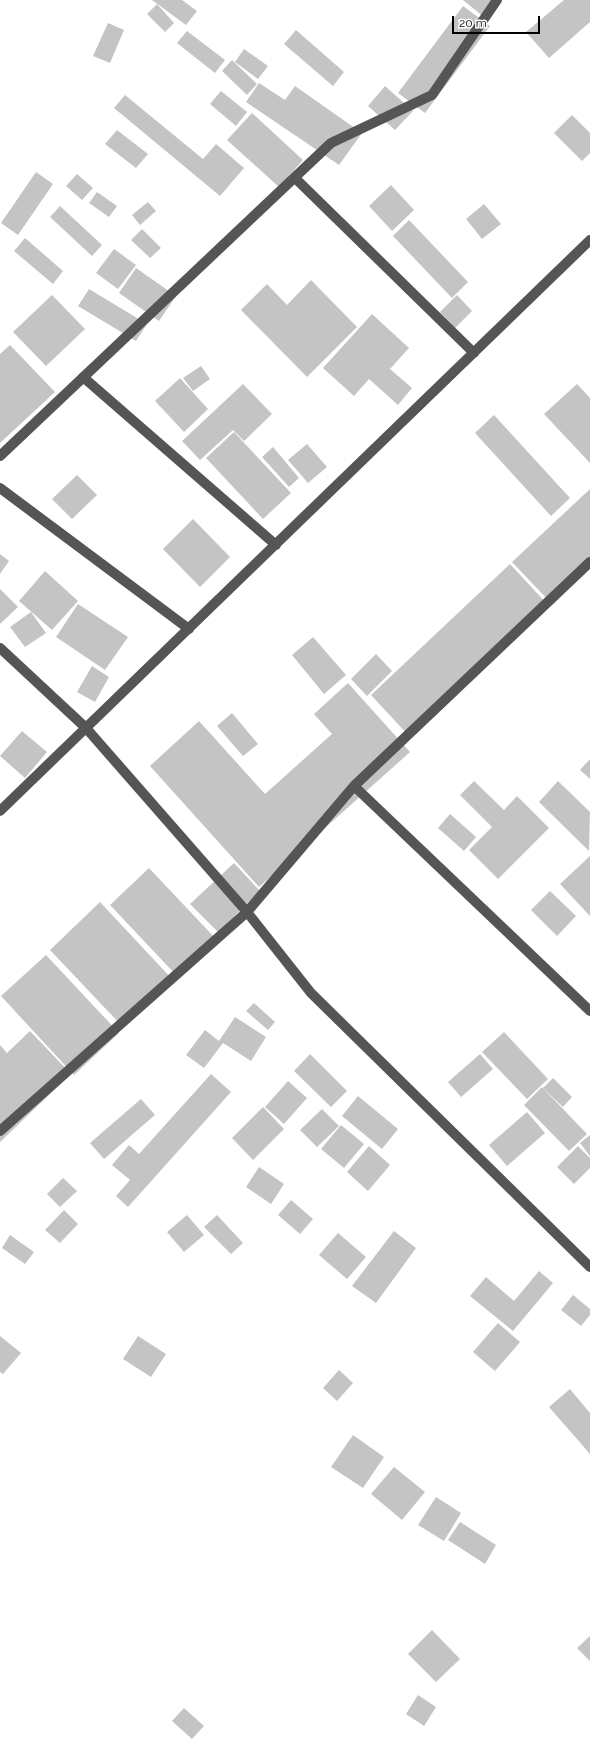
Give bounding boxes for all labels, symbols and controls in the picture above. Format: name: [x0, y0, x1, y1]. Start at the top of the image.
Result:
scale bar: [454, 8, 542, 34]
text: 20 m: [459, 16, 487, 30]

